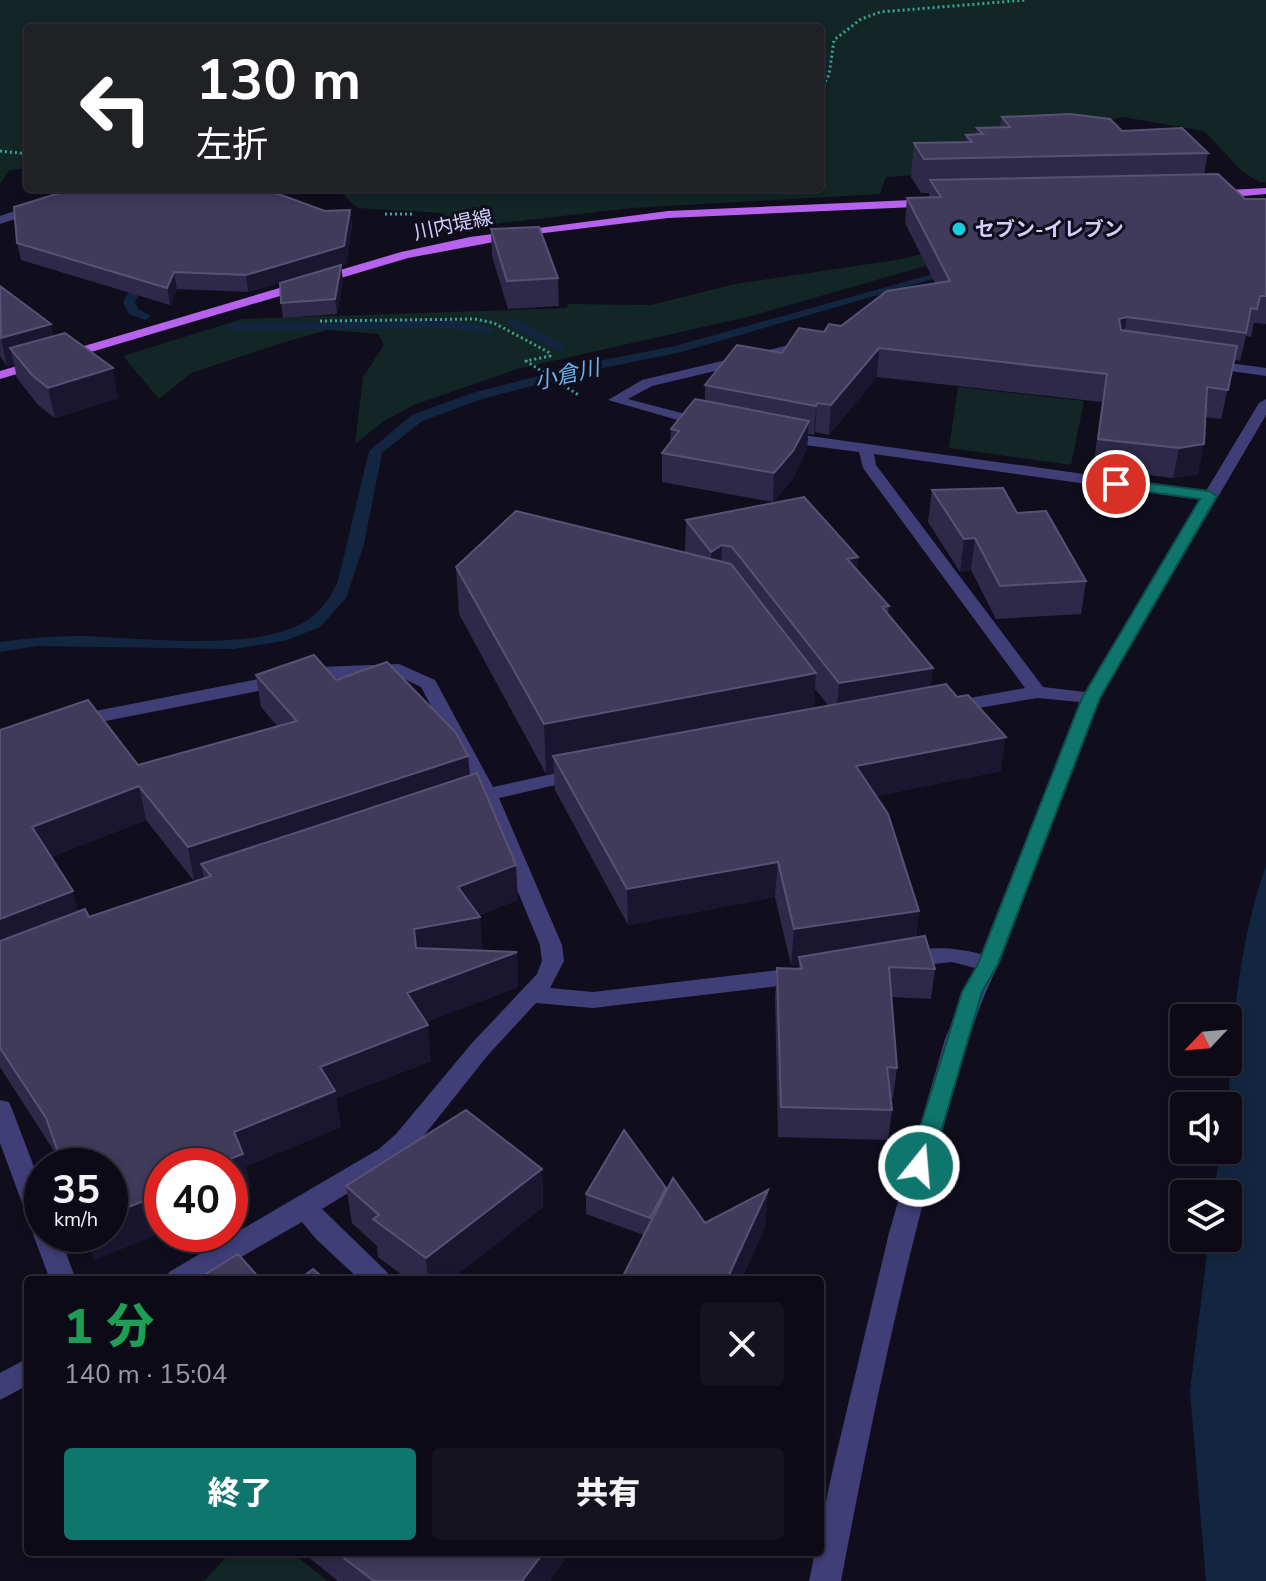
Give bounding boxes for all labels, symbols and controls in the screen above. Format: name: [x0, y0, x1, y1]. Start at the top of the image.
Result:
text: 130 m: [196, 42, 361, 119]
icon: left: [64, 56, 168, 160]
text: 左折: [196, 121, 268, 170]
street label: 川内堤線: [411, 203, 495, 247]
place label: セブン-イレブン: [975, 216, 1124, 243]
marker: セブン-イレブン: [950, 220, 968, 238]
water label: 小倉川: [531, 353, 604, 397]
pin: [1082, 450, 1150, 518]
icon: arrive: [1094, 462, 1138, 506]
north arrow: [1170, 1004, 1242, 1076]
map controls: [1170, 1004, 1242, 1252]
button: sound: [1170, 1092, 1242, 1164]
position arrow: [877, 1124, 961, 1208]
speed limit sign: 40: [144, 1148, 248, 1252]
text: 35: [52, 1163, 100, 1217]
button: layers: [1170, 1180, 1242, 1252]
text: km/h: [54, 1206, 98, 1233]
text: 1 分: [64, 1294, 154, 1360]
button: close: [700, 1302, 784, 1386]
text: 140 m · 15:04: [64, 1357, 227, 1392]
button: 終了: [64, 1448, 416, 1540]
button: 共有: [432, 1448, 784, 1540]

